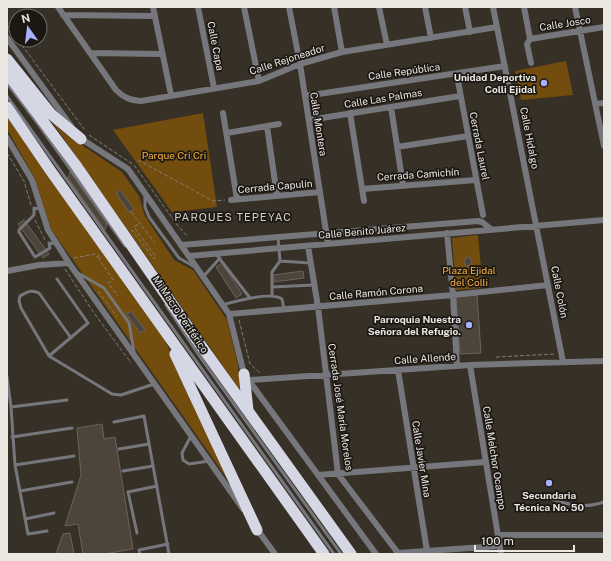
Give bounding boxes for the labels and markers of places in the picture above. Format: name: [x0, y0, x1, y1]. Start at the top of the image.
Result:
place label: Unidad Deportiva Colli Ejidal: [454, 71, 536, 95]
marker: Unidad Deportiva Colli Ejidal: [539, 78, 549, 88]
place label: Parroquia Nuestra Señora del Refugio.: [368, 313, 461, 337]
marker: Parroquia Nuestra Señora del Refugio.: [464, 320, 474, 330]
marker: Secundaria Técnica No. 50: [544, 478, 554, 488]
place label: Secundaria Técnica No. 50: [514, 489, 585, 513]

